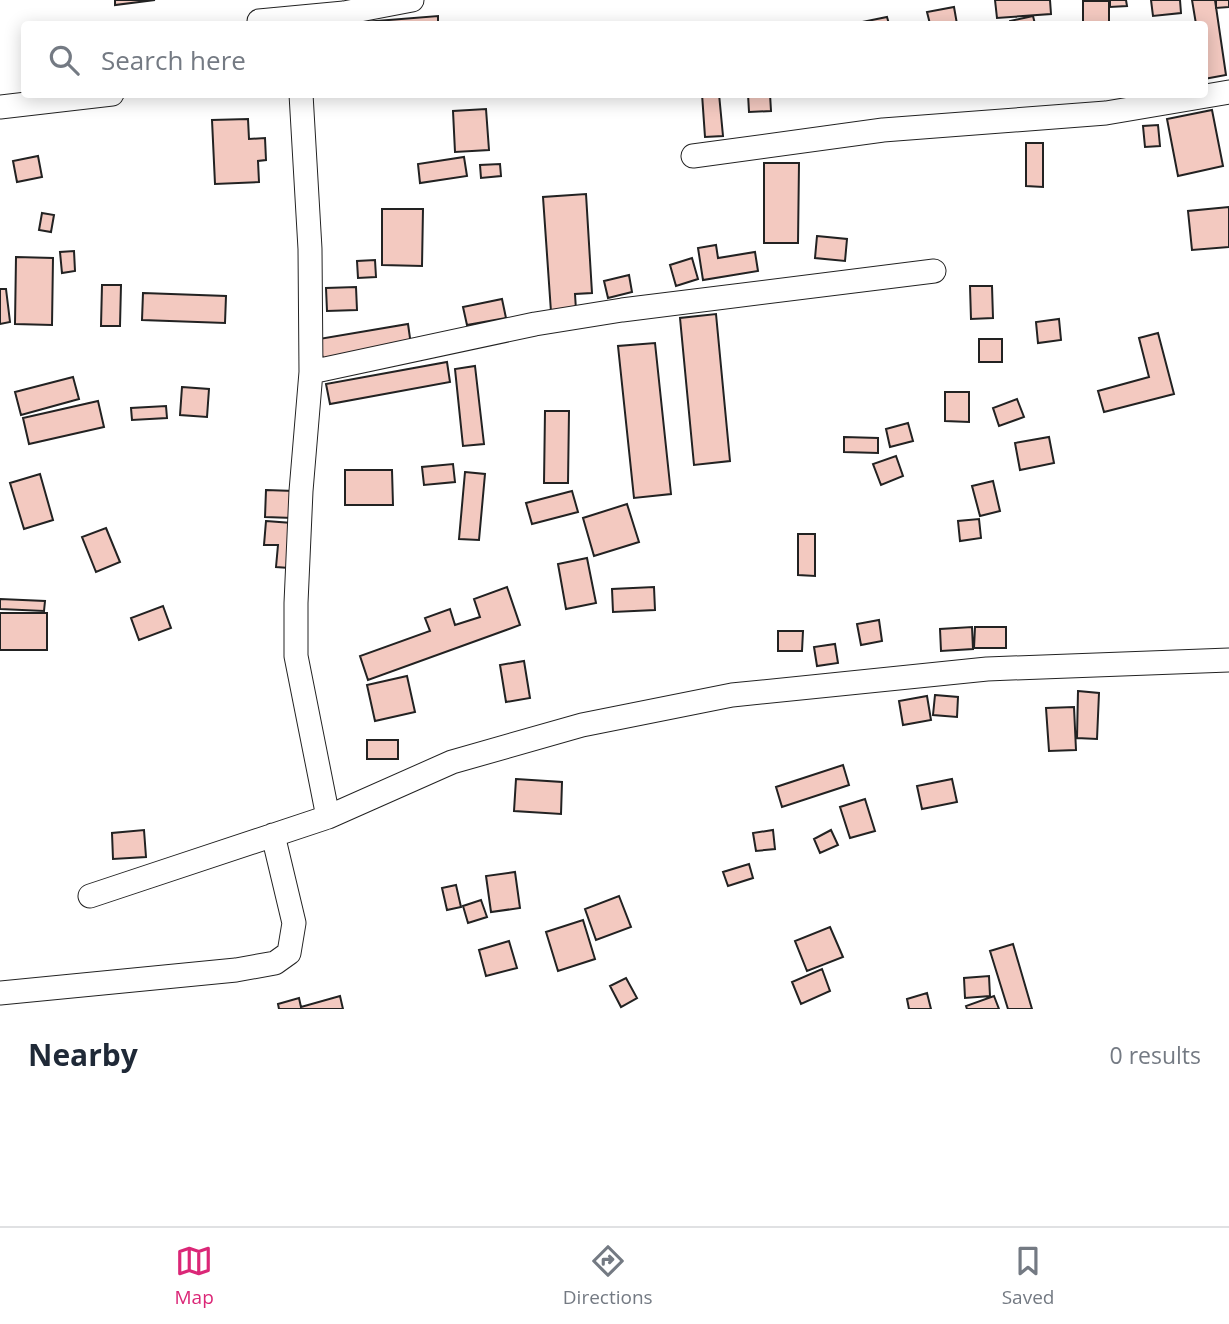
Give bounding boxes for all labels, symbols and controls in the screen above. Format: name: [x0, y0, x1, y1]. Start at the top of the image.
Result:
search box: [21, 21, 1208, 98]
icon: search: [45, 41, 83, 79]
text: Search here: [101, 42, 246, 78]
text: Nearby: [28, 1034, 138, 1075]
text: 0 results: [1110, 1039, 1201, 1071]
tab: Map: [175, 1242, 214, 1310]
tab: Directions: [563, 1242, 653, 1310]
tab: Saved: [1002, 1242, 1054, 1310]

